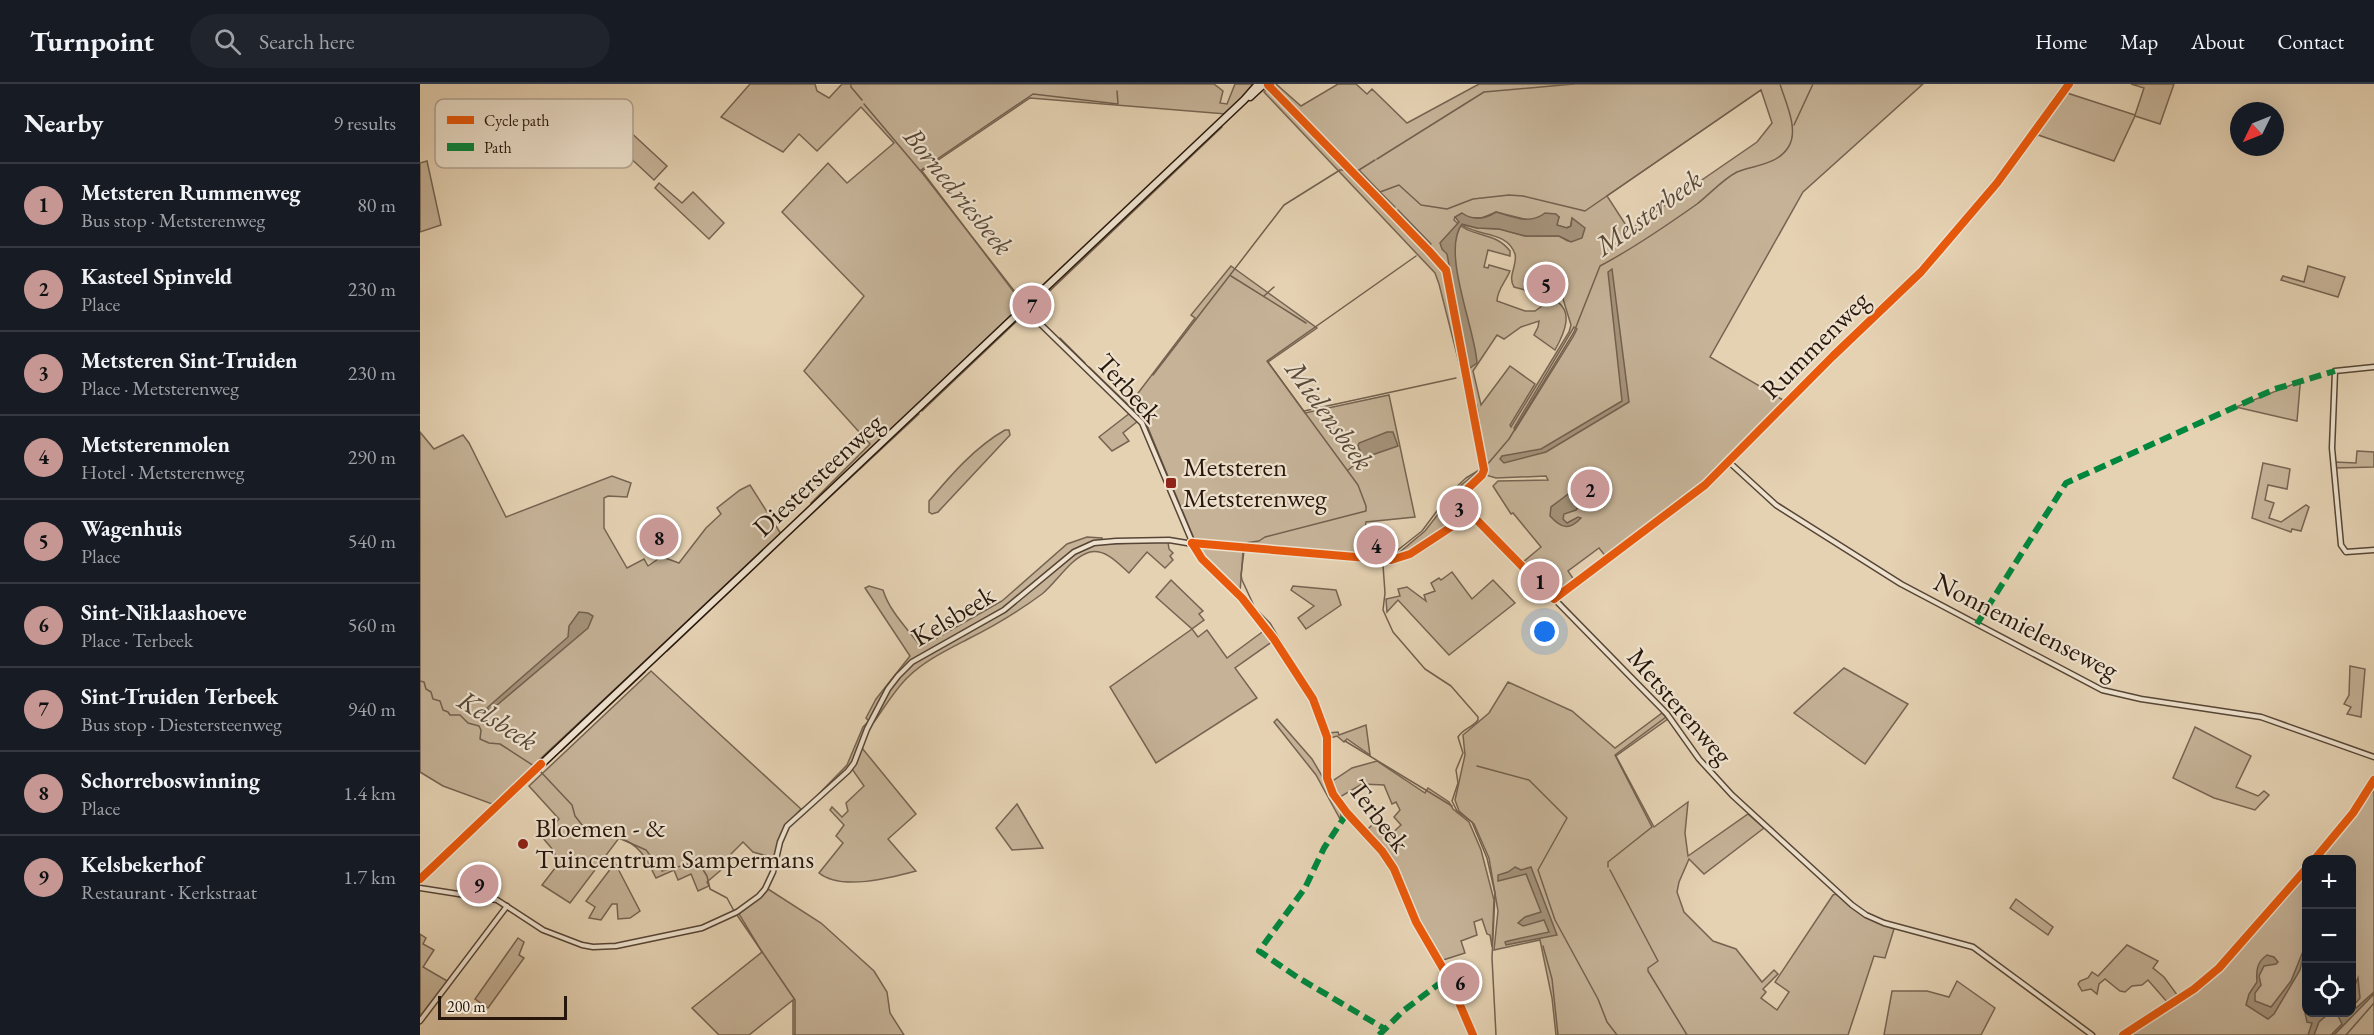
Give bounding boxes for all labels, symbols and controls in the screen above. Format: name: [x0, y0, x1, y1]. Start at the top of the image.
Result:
search box: [190, 14, 610, 68]
text: Turnpoint: [30, 23, 154, 59]
icon: search: [211, 25, 244, 58]
text: Search here: [259, 27, 355, 56]
text: Home: [2035, 28, 2087, 55]
text: Map: [2120, 28, 2158, 55]
text: About: [2191, 28, 2244, 55]
text: Contact: [2277, 28, 2344, 55]
legend: [435, 99, 633, 168]
north arrow: [2230, 102, 2284, 156]
text: Nearby: [24, 106, 104, 140]
text: 9 results: [333, 110, 396, 136]
text: Cycle path: [484, 110, 549, 131]
water label: Bornedriesbeek: [896, 119, 1022, 263]
text: Path: [484, 137, 512, 158]
water label: Melsterbeek: [1585, 161, 1709, 264]
text: Metsteren Rummenweg: [81, 178, 301, 207]
text: 1: [38, 192, 49, 218]
text: 80 m: [357, 192, 396, 218]
text: Bus stop · Metsterenweg: [81, 207, 265, 233]
text: Kasteel Spinveld: [81, 262, 232, 291]
pin: 5: [1526, 262, 1566, 306]
text: 2: [38, 276, 49, 302]
text: 230 m: [348, 276, 396, 302]
pin: 7: [1012, 282, 1052, 328]
street label: Rummenweg: [1753, 283, 1877, 406]
text: Place: [81, 291, 120, 317]
street label: Terbeek: [1089, 345, 1170, 430]
text: Metsteren Sint-Truiden: [81, 346, 298, 375]
water label: Mielensbeek: [1277, 351, 1382, 477]
text: 3: [38, 360, 49, 386]
text: 230 m: [348, 360, 396, 386]
text: Place · Metsterenweg: [81, 375, 239, 401]
street label: Diestersteenweg: [745, 405, 890, 544]
text: Metsterenmolen: [81, 430, 230, 459]
text: 4: [38, 444, 49, 470]
text: 290 m: [348, 444, 396, 470]
place label: Metsteren Metsterenweg: [1183, 449, 1327, 515]
text: Hotel · Metsterenweg: [81, 459, 244, 485]
pin: 2: [1570, 466, 1610, 512]
marker: Metsteren Metsterenweg: [1164, 476, 1178, 490]
pin: 3: [1440, 486, 1478, 530]
text: Wagenhuis: [81, 514, 182, 543]
pin: 8: [640, 514, 678, 560]
pin: 4: [1356, 522, 1396, 568]
text: 5: [38, 528, 49, 554]
text: 540 m: [348, 528, 396, 554]
text: Place: [81, 543, 120, 569]
pin: 1: [1520, 558, 1560, 604]
street label: Nonnemielenseweg: [1928, 564, 2125, 687]
street label: Kelsbeek: [905, 577, 1001, 654]
text: Sint-Niklaashoeve: [81, 598, 247, 627]
text: 6: [38, 612, 49, 638]
text: 560 m: [348, 612, 396, 638]
your location: [1530, 617, 1559, 646]
text: Place · Terbeek: [81, 627, 193, 653]
street label: Metsterenweg: [1620, 640, 1741, 772]
water label: Kelsbeek: [451, 681, 545, 759]
text: Sint-Truiden Terbeek: [81, 682, 278, 711]
text: 7: [38, 696, 49, 722]
text: 940 m: [348, 696, 396, 722]
text: Bus stop · Diestersteenweg: [81, 711, 282, 737]
text: Schorreboswinning: [81, 766, 260, 795]
street label: Terbeek: [1341, 772, 1418, 859]
text: 8: [38, 780, 49, 806]
text: 1.4 km: [343, 780, 396, 806]
text: Place: [81, 795, 120, 821]
place label: Bloemen - & Tuincentrum Sampermans: [535, 810, 814, 876]
marker: Bloemen - & Tuincentrum Sampermans: [516, 837, 530, 851]
text: Kelsbekerhof: [81, 850, 203, 879]
map controls: [2302, 855, 2356, 1017]
button: +: [2302, 855, 2356, 909]
pin: 9: [460, 862, 498, 906]
text: 9: [38, 864, 49, 890]
text: 1.7 km: [343, 864, 396, 890]
text: Restaurant · Kerkstraat: [81, 879, 257, 905]
button: −: [2302, 909, 2356, 963]
pin: 6: [1440, 960, 1480, 1004]
button: locate: [2302, 963, 2356, 1017]
scale bar: [438, 993, 567, 1020]
text: 200 m: [447, 996, 486, 1017]

